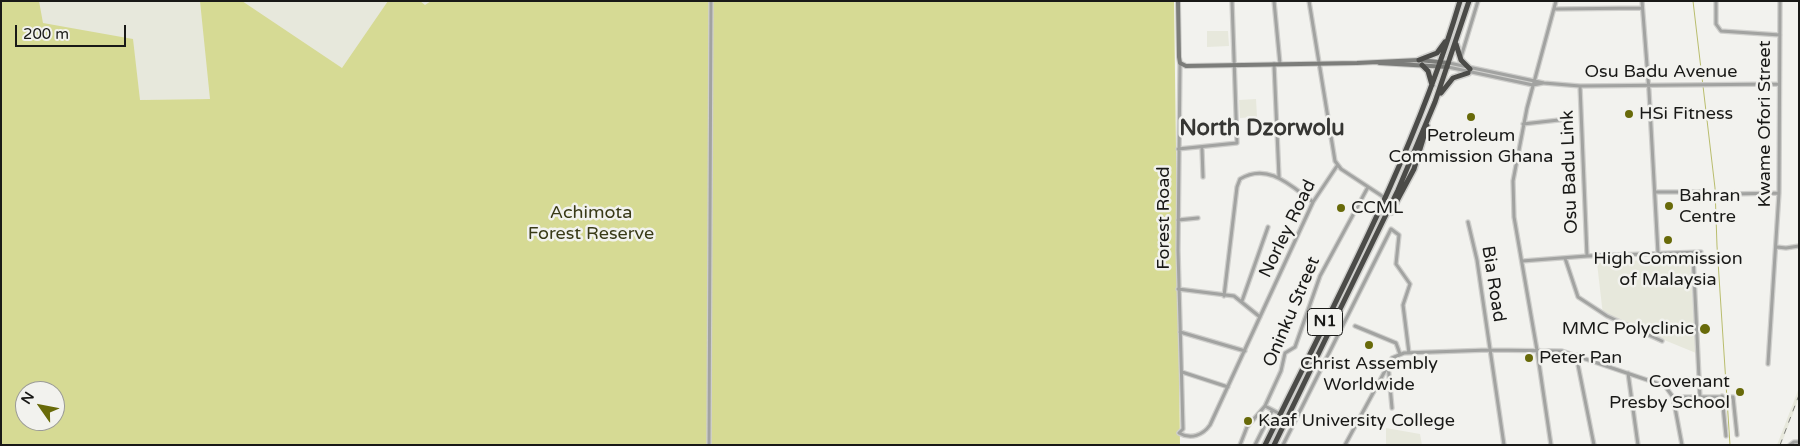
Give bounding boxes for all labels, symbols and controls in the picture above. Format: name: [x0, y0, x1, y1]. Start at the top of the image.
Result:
scale bar: [18, 15, 129, 47]
text: 200 m: [23, 25, 69, 43]
street label: Kwame Ofori Street: [1754, 40, 1776, 208]
street label: Osu Badu Avenue: [1585, 61, 1737, 83]
place label: HSi Fitness: [1639, 103, 1733, 125]
marker: HSi Fitness: [1623, 108, 1635, 120]
street label: Osu Badu Link: [1557, 110, 1583, 234]
marker: Petroleum Commission Ghana: [1465, 111, 1477, 123]
district label: North Dzorwolu: [1179, 116, 1345, 142]
place label: Petroleum Commission Ghana: [1389, 125, 1553, 168]
street label: Forest Road: [1153, 166, 1175, 270]
street label: Norley Road: [1255, 177, 1321, 281]
place label: Bahran Centre: [1679, 185, 1741, 228]
place label: CCML: [1351, 197, 1403, 219]
marker: Bahran Centre: [1663, 200, 1675, 212]
park label: Achimota Forest Reserve: [528, 202, 654, 244]
marker: CCML: [1335, 202, 1347, 214]
marker: High Commission of Malaysia: [1662, 234, 1674, 246]
street label: Bia Road: [1476, 244, 1510, 324]
place label: High Commission of Malaysia: [1593, 248, 1743, 290]
street label: Oninku Street: [1259, 254, 1325, 370]
road number: N1: [1308, 308, 1342, 336]
place label: MMC Polyclinic: [1562, 318, 1694, 340]
marker: MMC Polyclinic: [1698, 322, 1712, 336]
marker: Christ Assembly Worldwide: [1363, 339, 1375, 351]
place label: Peter Pan: [1539, 347, 1622, 369]
marker: Peter Pan: [1523, 352, 1535, 364]
place label: Christ Assembly Worldwide: [1300, 353, 1438, 396]
place label: Covenant Presby School: [1609, 371, 1730, 414]
north arrow: [15, 381, 65, 431]
marker: Covenant Presby School: [1734, 386, 1746, 398]
text: N: [18, 389, 38, 407]
place label: Kaaf University College: [1258, 410, 1455, 432]
marker: Kaaf University College: [1242, 415, 1254, 427]

